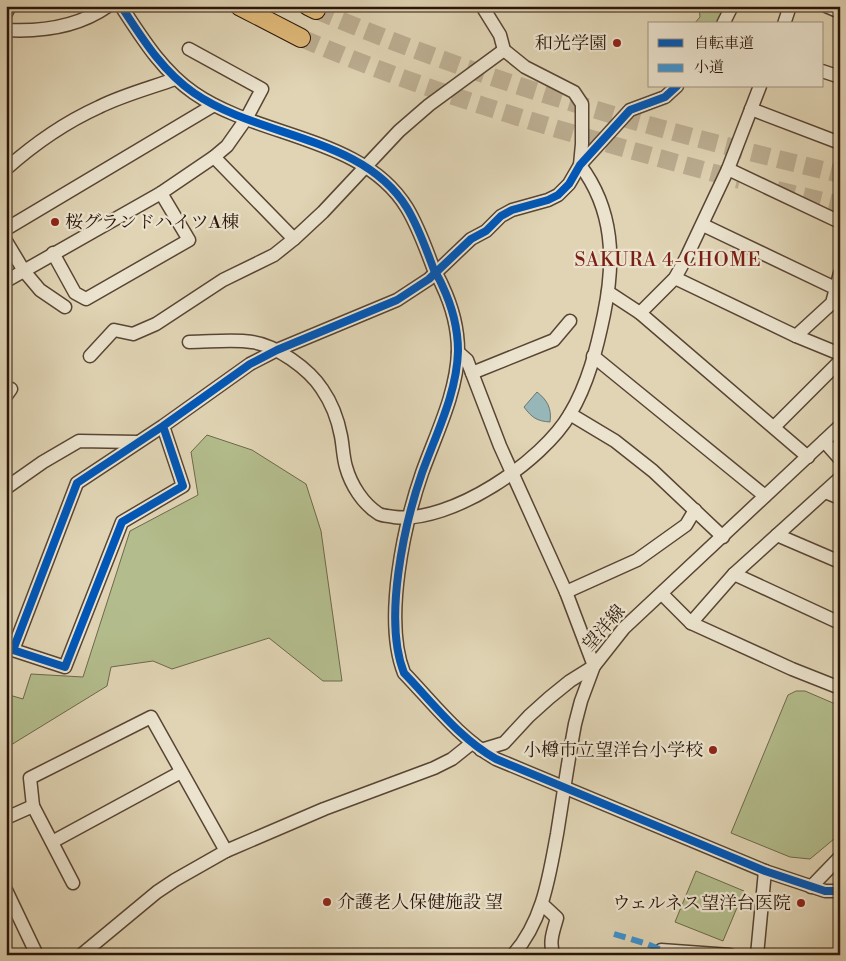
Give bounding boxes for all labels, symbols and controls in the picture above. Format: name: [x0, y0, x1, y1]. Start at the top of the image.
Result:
legend: [648, 22, 824, 88]
place label: 和光学園: [535, 32, 607, 55]
text: 自転車道: [694, 34, 754, 53]
marker: 和光学園: [611, 37, 623, 49]
text: 小道: [694, 58, 724, 77]
place label: 桜グランドハイツA棟: [65, 211, 239, 234]
marker: 桜グランドハイツA棟: [49, 216, 61, 228]
district label: SAKURA 4-CHOME: [574, 248, 762, 272]
street label: 望洋線: [578, 600, 630, 656]
place label: 小樽市立望洋台小学校: [523, 739, 703, 762]
marker: 小樽市立望洋台小学校: [707, 744, 719, 756]
place label: 介護老人保健施設 望: [337, 891, 503, 914]
place label: ウェルネス望洋台医院: [612, 892, 791, 915]
marker: 介護老人保健施設 望: [321, 896, 333, 908]
marker: ウェルネス望洋台医院: [795, 897, 807, 909]

